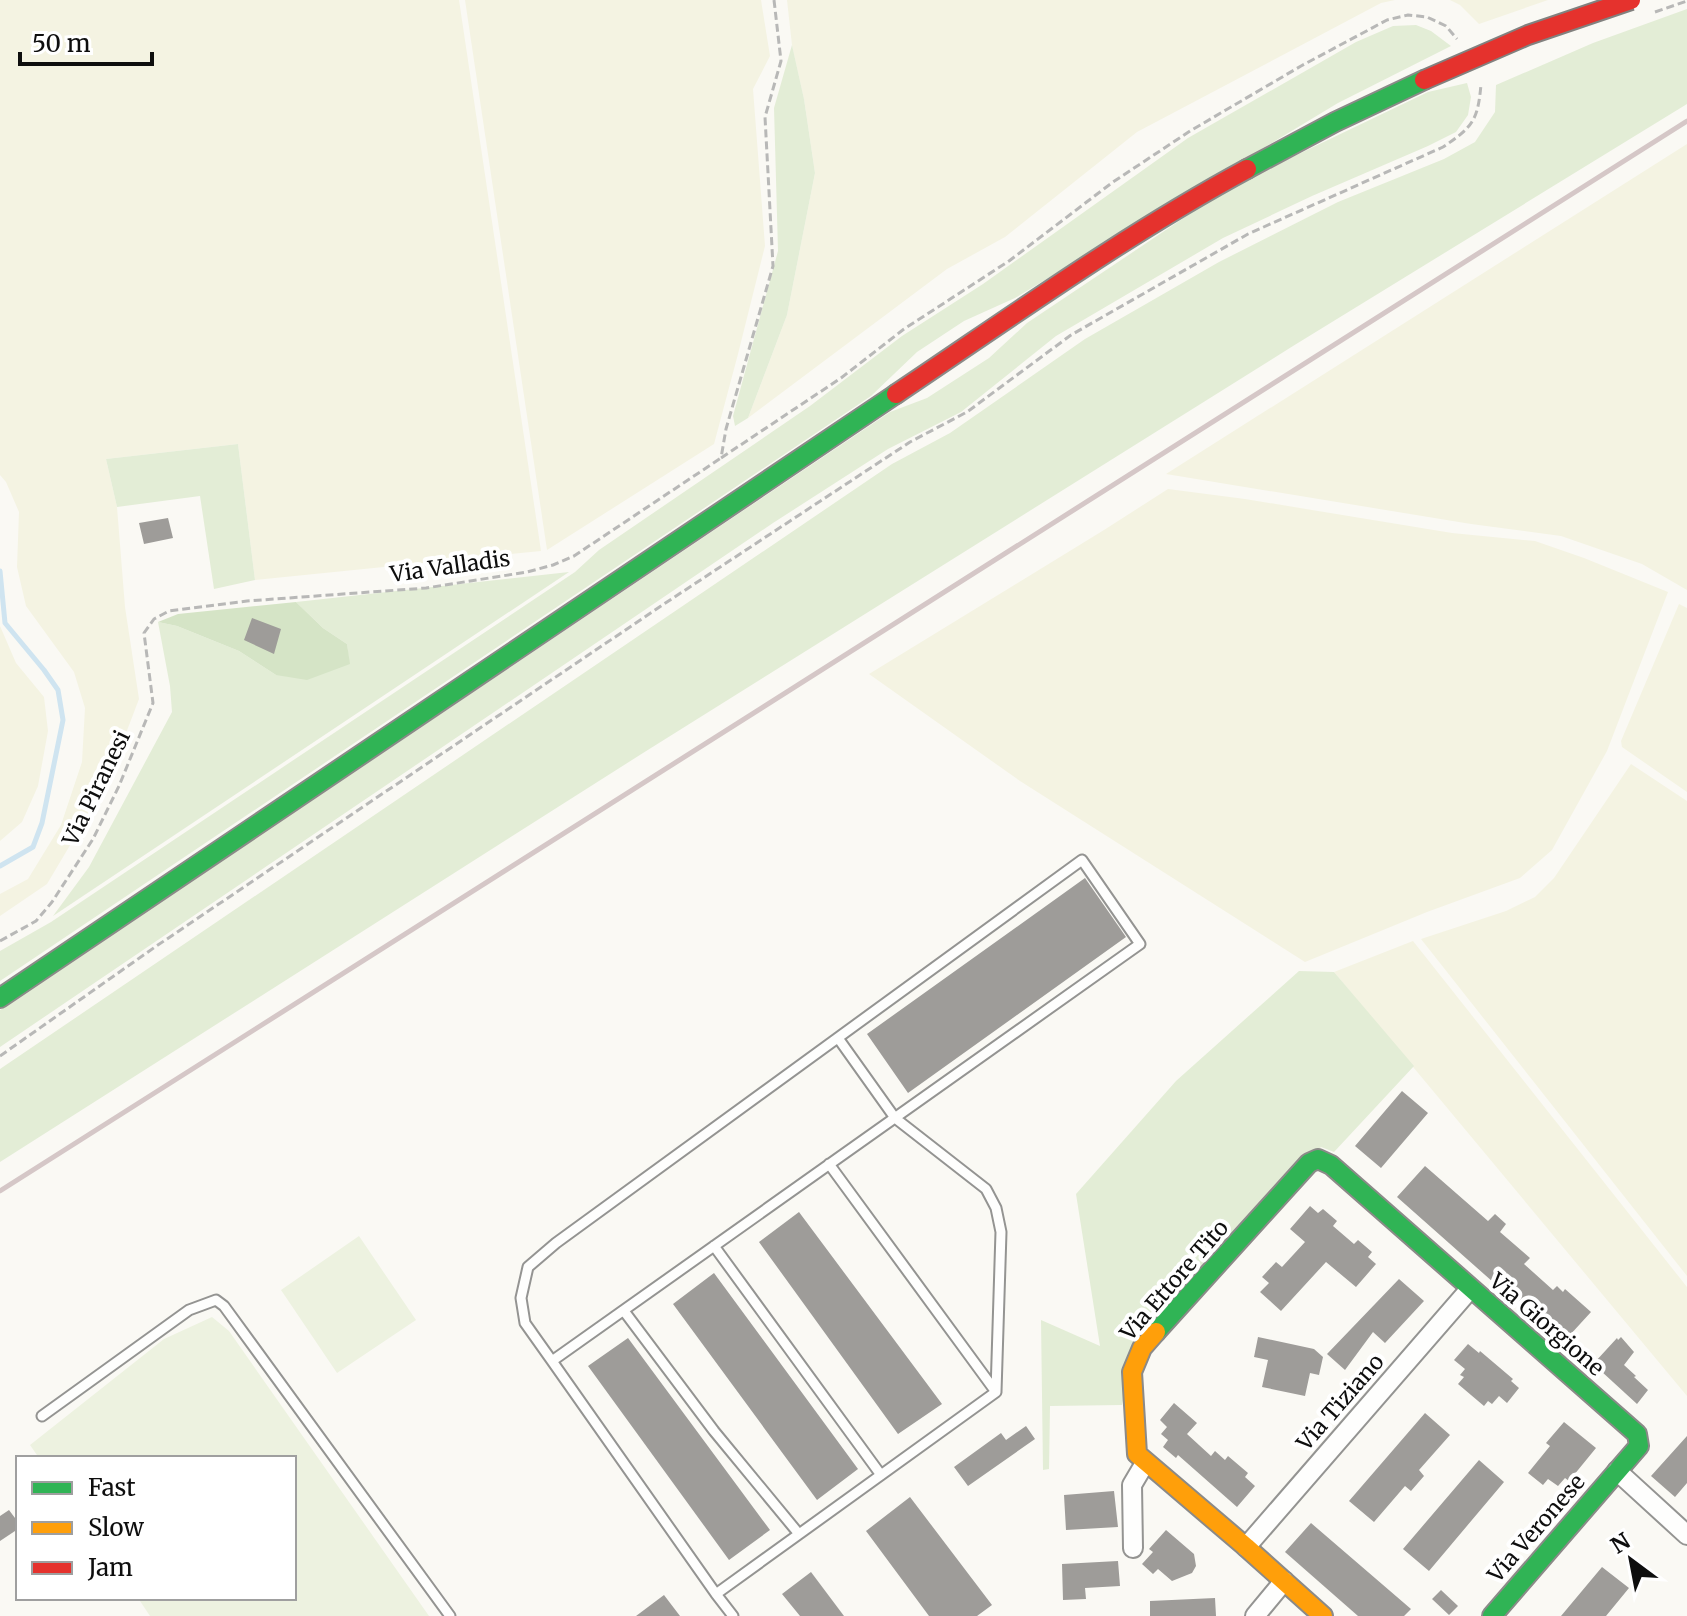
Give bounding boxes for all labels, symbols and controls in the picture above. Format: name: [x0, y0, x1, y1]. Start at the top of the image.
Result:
scale bar: [20, 16, 152, 66]
text: 50 m: [32, 28, 91, 59]
street label: Via Valladis: [387, 544, 512, 588]
street label: Via Piranesi: [56, 726, 136, 851]
street label: Via Ettore Tito: [1113, 1214, 1234, 1347]
street label: Via Giorgione: [1483, 1266, 1610, 1381]
street label: Via Tiziano: [1290, 1348, 1390, 1457]
legend: [16, 1456, 296, 1600]
street label: Via Veronese: [1481, 1468, 1591, 1589]
text: Fast: [88, 1472, 136, 1503]
text: Slow: [88, 1512, 144, 1543]
north arrow: [1591, 1520, 1671, 1600]
text: N: [1606, 1526, 1636, 1560]
text: Jam: [87, 1552, 133, 1583]

